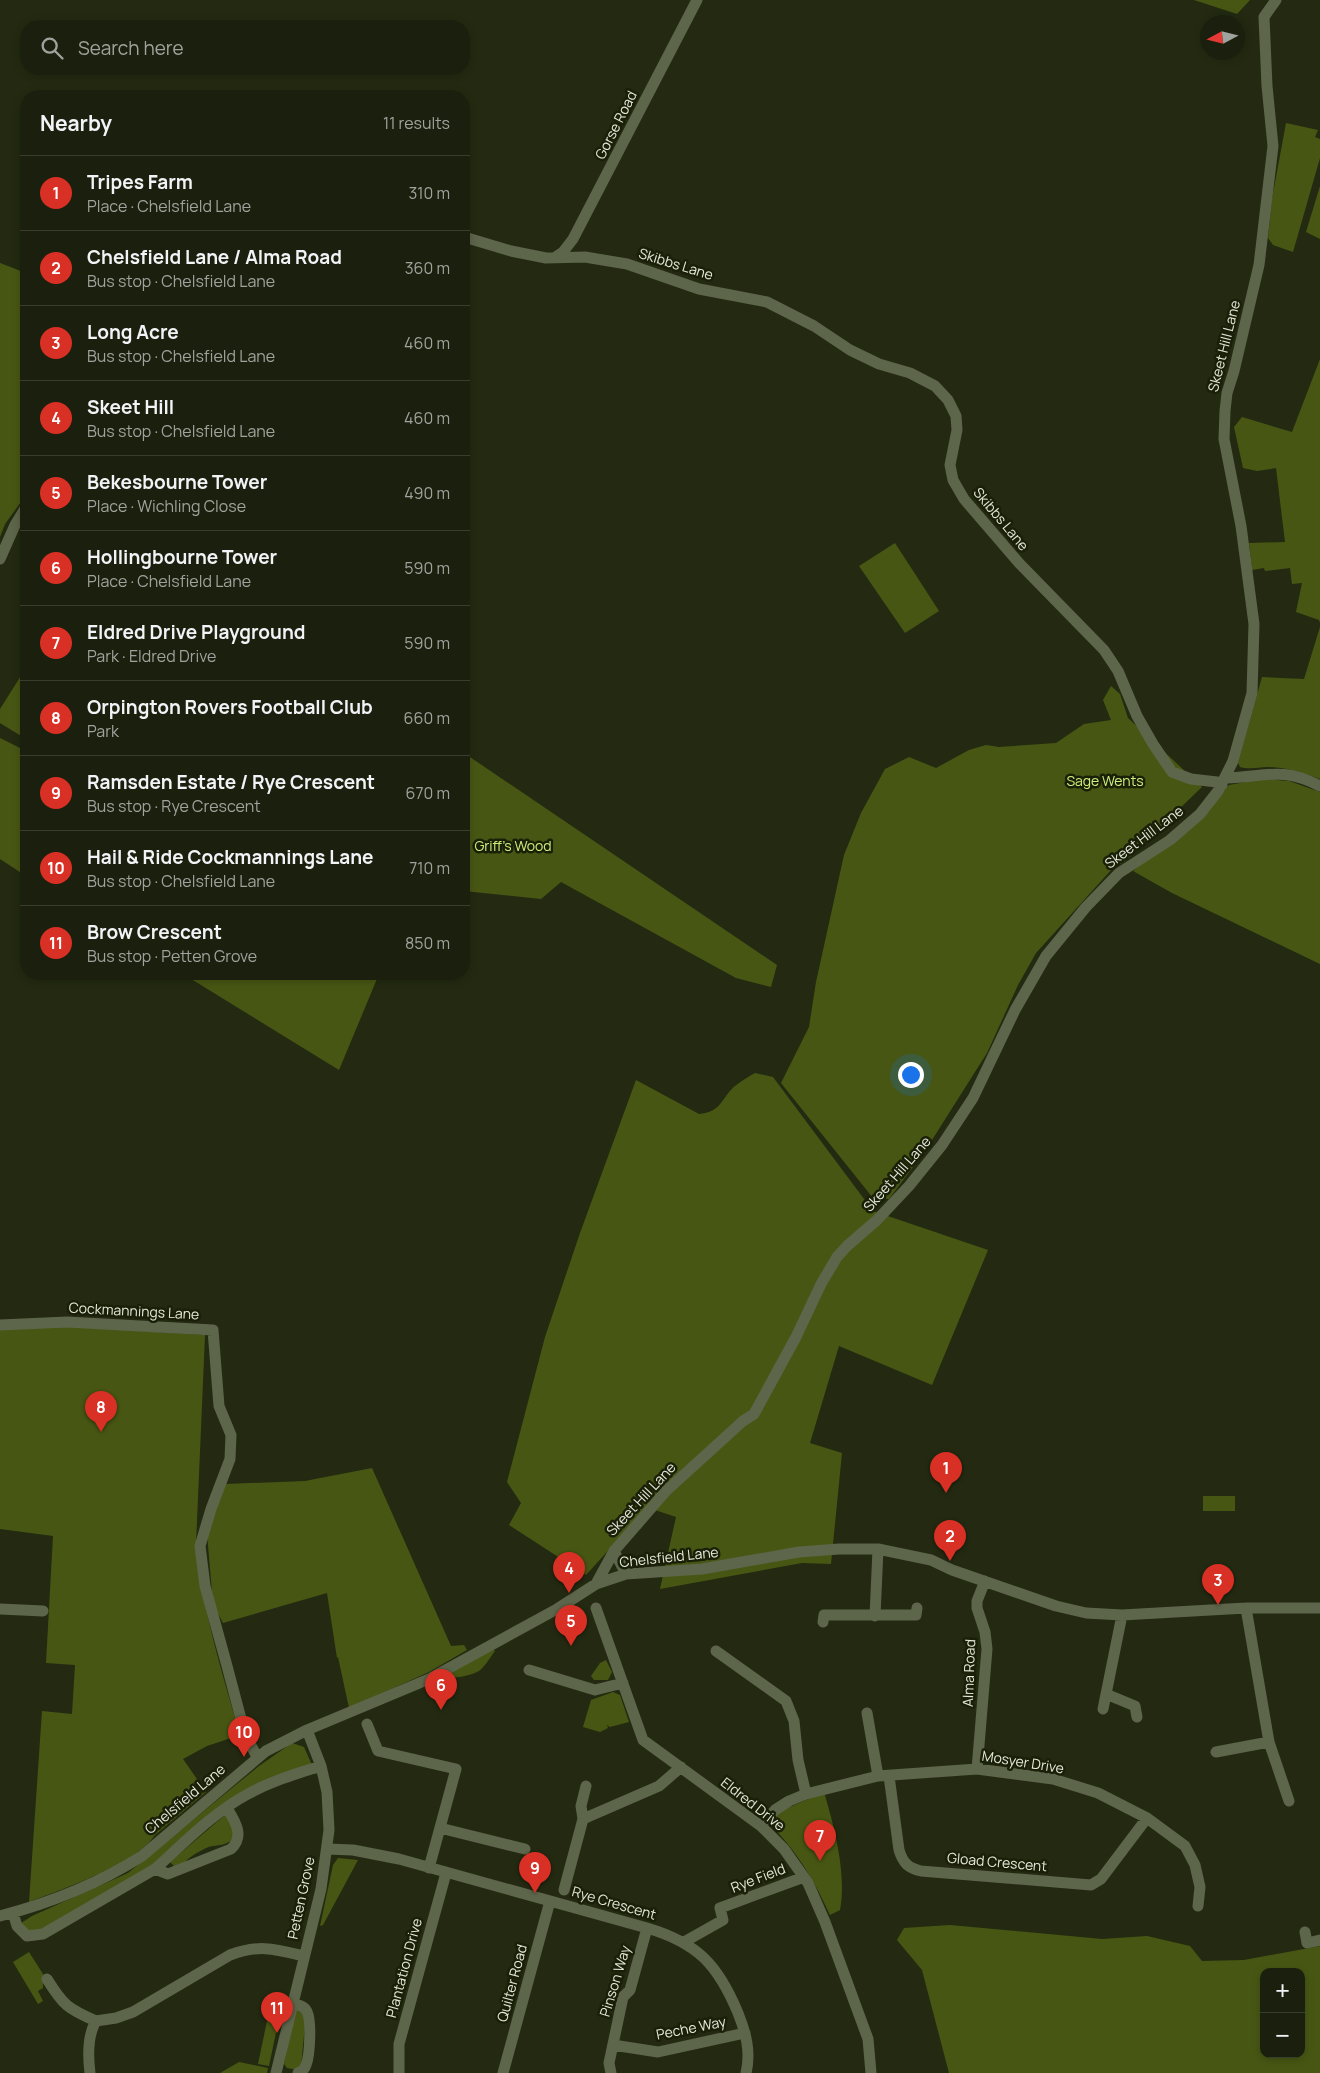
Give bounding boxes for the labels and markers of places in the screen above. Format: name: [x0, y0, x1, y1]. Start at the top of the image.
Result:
pin: 8: [85, 1391, 117, 1432]
pin: 1: [930, 1452, 962, 1493]
pin: 2: [934, 1520, 966, 1561]
pin: 4: [553, 1552, 585, 1593]
pin: 3: [1202, 1564, 1234, 1605]
pin: 5: [555, 1605, 587, 1646]
pin: 6: [425, 1669, 457, 1710]
pin: 10: [228, 1716, 260, 1757]
pin: 7: [804, 1820, 836, 1861]
pin: 9: [519, 1852, 551, 1893]
pin: 11: [261, 1992, 293, 2033]

